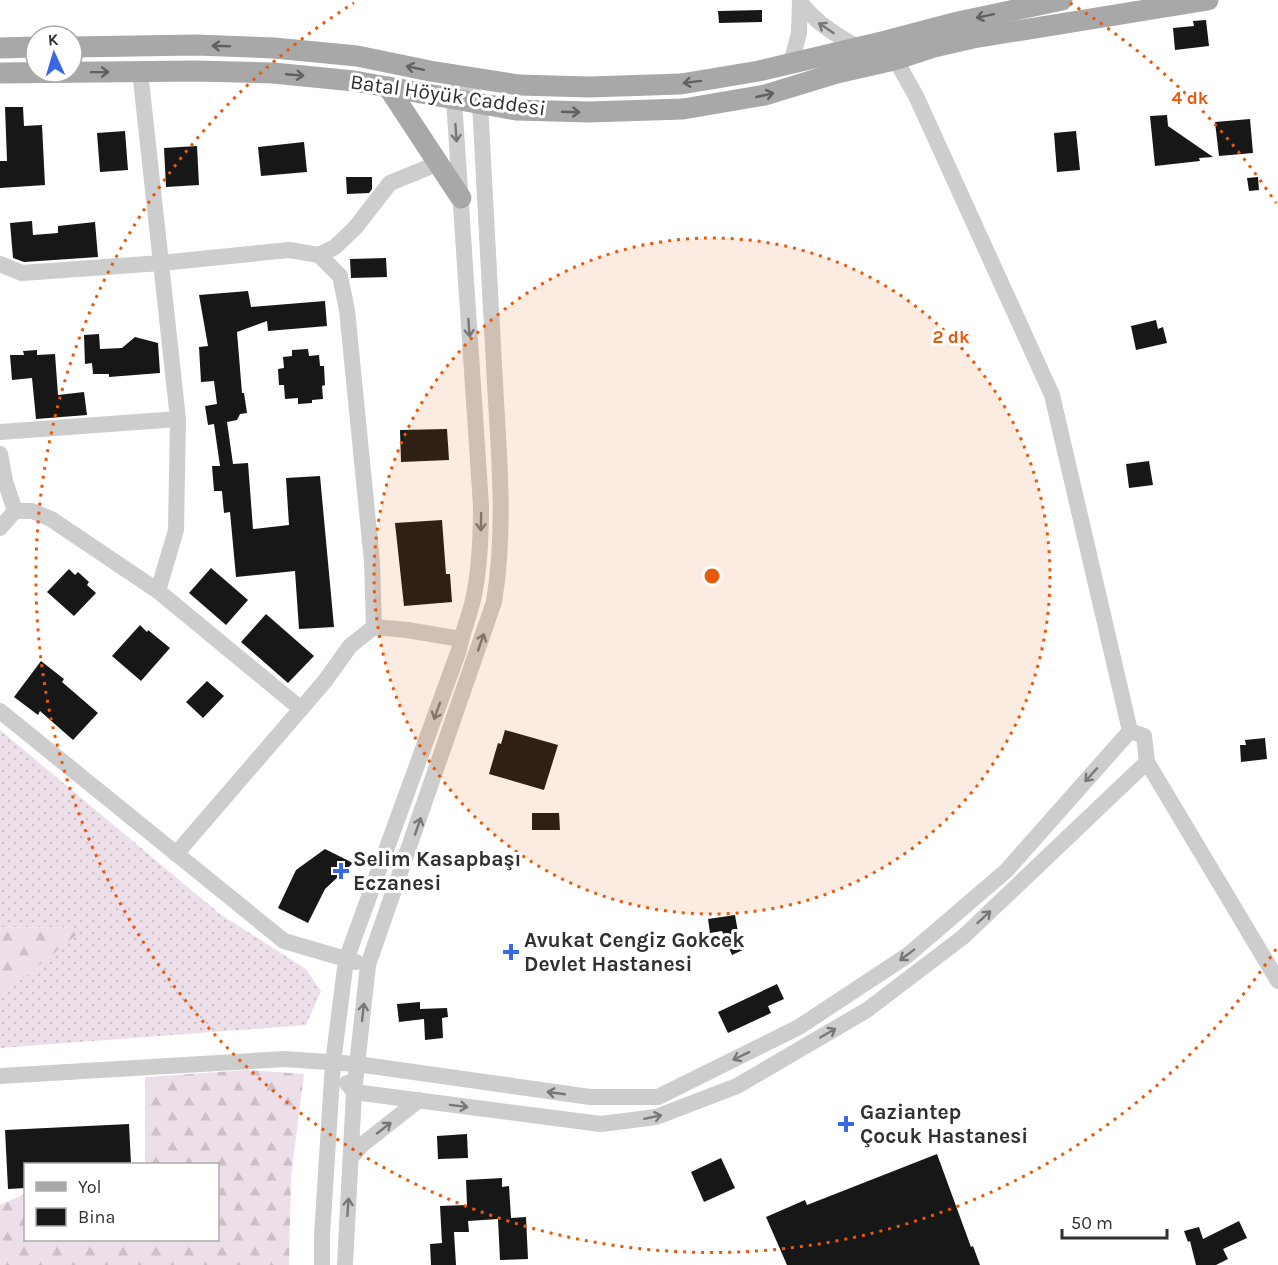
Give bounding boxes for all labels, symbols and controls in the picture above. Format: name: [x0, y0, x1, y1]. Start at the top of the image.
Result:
one-way arrow: [975, 11, 995, 22]
one-way arrow: [818, 22, 835, 34]
north arrow: [24, 24, 84, 84]
text: K: [47, 30, 59, 49]
one-way arrow: [212, 41, 232, 52]
one-way arrow: [406, 62, 425, 73]
one-way arrow: [90, 66, 110, 78]
street label: Batal Höyük Caddesi: [349, 69, 547, 121]
one-way arrow: [285, 70, 305, 81]
one-way arrow: [683, 77, 703, 88]
text: 4 dk: [1172, 87, 1209, 109]
one-way arrow: [755, 88, 774, 100]
one-way arrow: [561, 106, 581, 118]
one-way arrow: [451, 123, 462, 143]
one-way arrow: [464, 317, 475, 337]
text: 2 dk: [932, 326, 970, 348]
one-way arrow: [475, 512, 487, 532]
centre of rings: [702, 566, 722, 586]
one-way arrow: [476, 633, 487, 652]
one-way arrow: [430, 701, 441, 720]
one-way arrow: [1084, 767, 1098, 782]
one-way arrow: [413, 817, 424, 836]
place label: Selim Kasapbaşı Eczanesi: [353, 847, 521, 895]
marker: Selim Kasapbaşı Eczanesi: [334, 864, 348, 878]
one-way arrow: [976, 910, 991, 924]
place label: Avukat Cengiz Gokcek Devlet Hastanesi: [524, 928, 745, 976]
marker: Avukat Cengiz Gokcek Devlet Hastanesi: [502, 943, 520, 961]
one-way arrow: [899, 948, 915, 961]
one-way arrow: [357, 1003, 368, 1023]
one-way arrow: [819, 1027, 836, 1039]
one-way arrow: [732, 1051, 750, 1062]
one-way arrow: [546, 1087, 566, 1098]
one-way arrow: [449, 1100, 469, 1111]
place label: Gaziantep Çocuk Hastanesi: [860, 1100, 1028, 1148]
one-way arrow: [642, 1111, 662, 1122]
marker: Gaziantep Çocuk Hastanesi: [837, 1115, 855, 1133]
one-way arrow: [376, 1121, 392, 1134]
legend: [24, 1163, 219, 1241]
text: Yol: [78, 1176, 102, 1198]
one-way arrow: [342, 1197, 353, 1217]
scale bar: [1062, 1202, 1167, 1240]
text: Bina: [78, 1206, 115, 1228]
text: 50 m: [1071, 1212, 1113, 1234]

